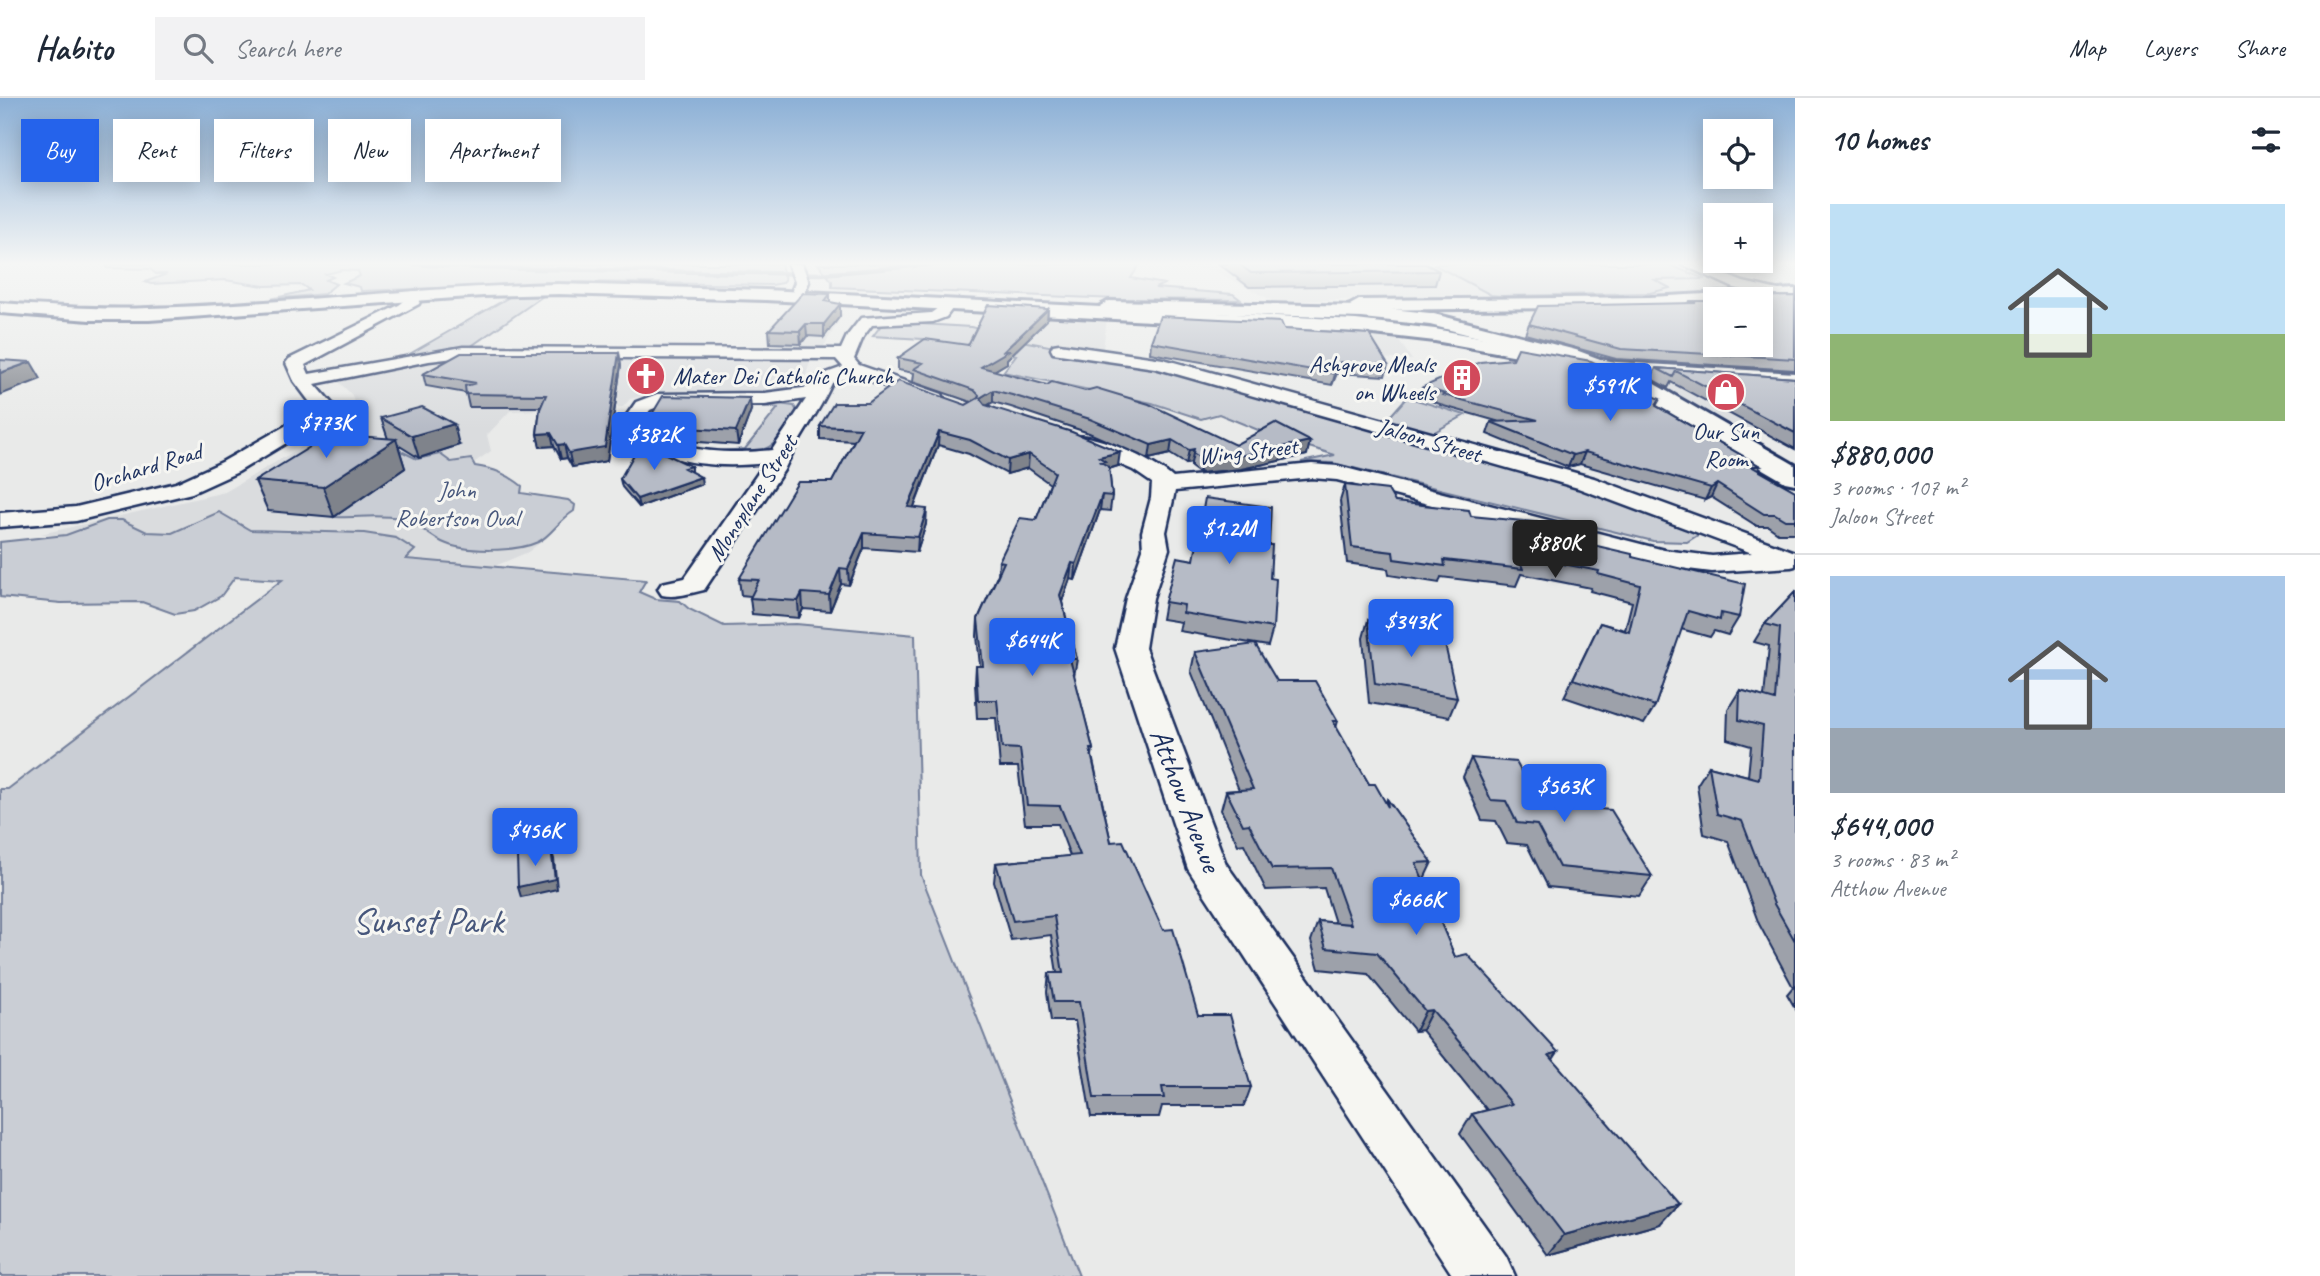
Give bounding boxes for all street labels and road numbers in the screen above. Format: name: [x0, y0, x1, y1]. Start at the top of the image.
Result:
street label: Jaloon Street: [1372, 411, 1487, 470]
street label: Monoplane Street: [700, 428, 805, 567]
street label: Wing Street: [1197, 431, 1301, 471]
street label: Orchard Road: [87, 435, 209, 498]
street label: Atthow Avenue: [1141, 723, 1232, 879]

